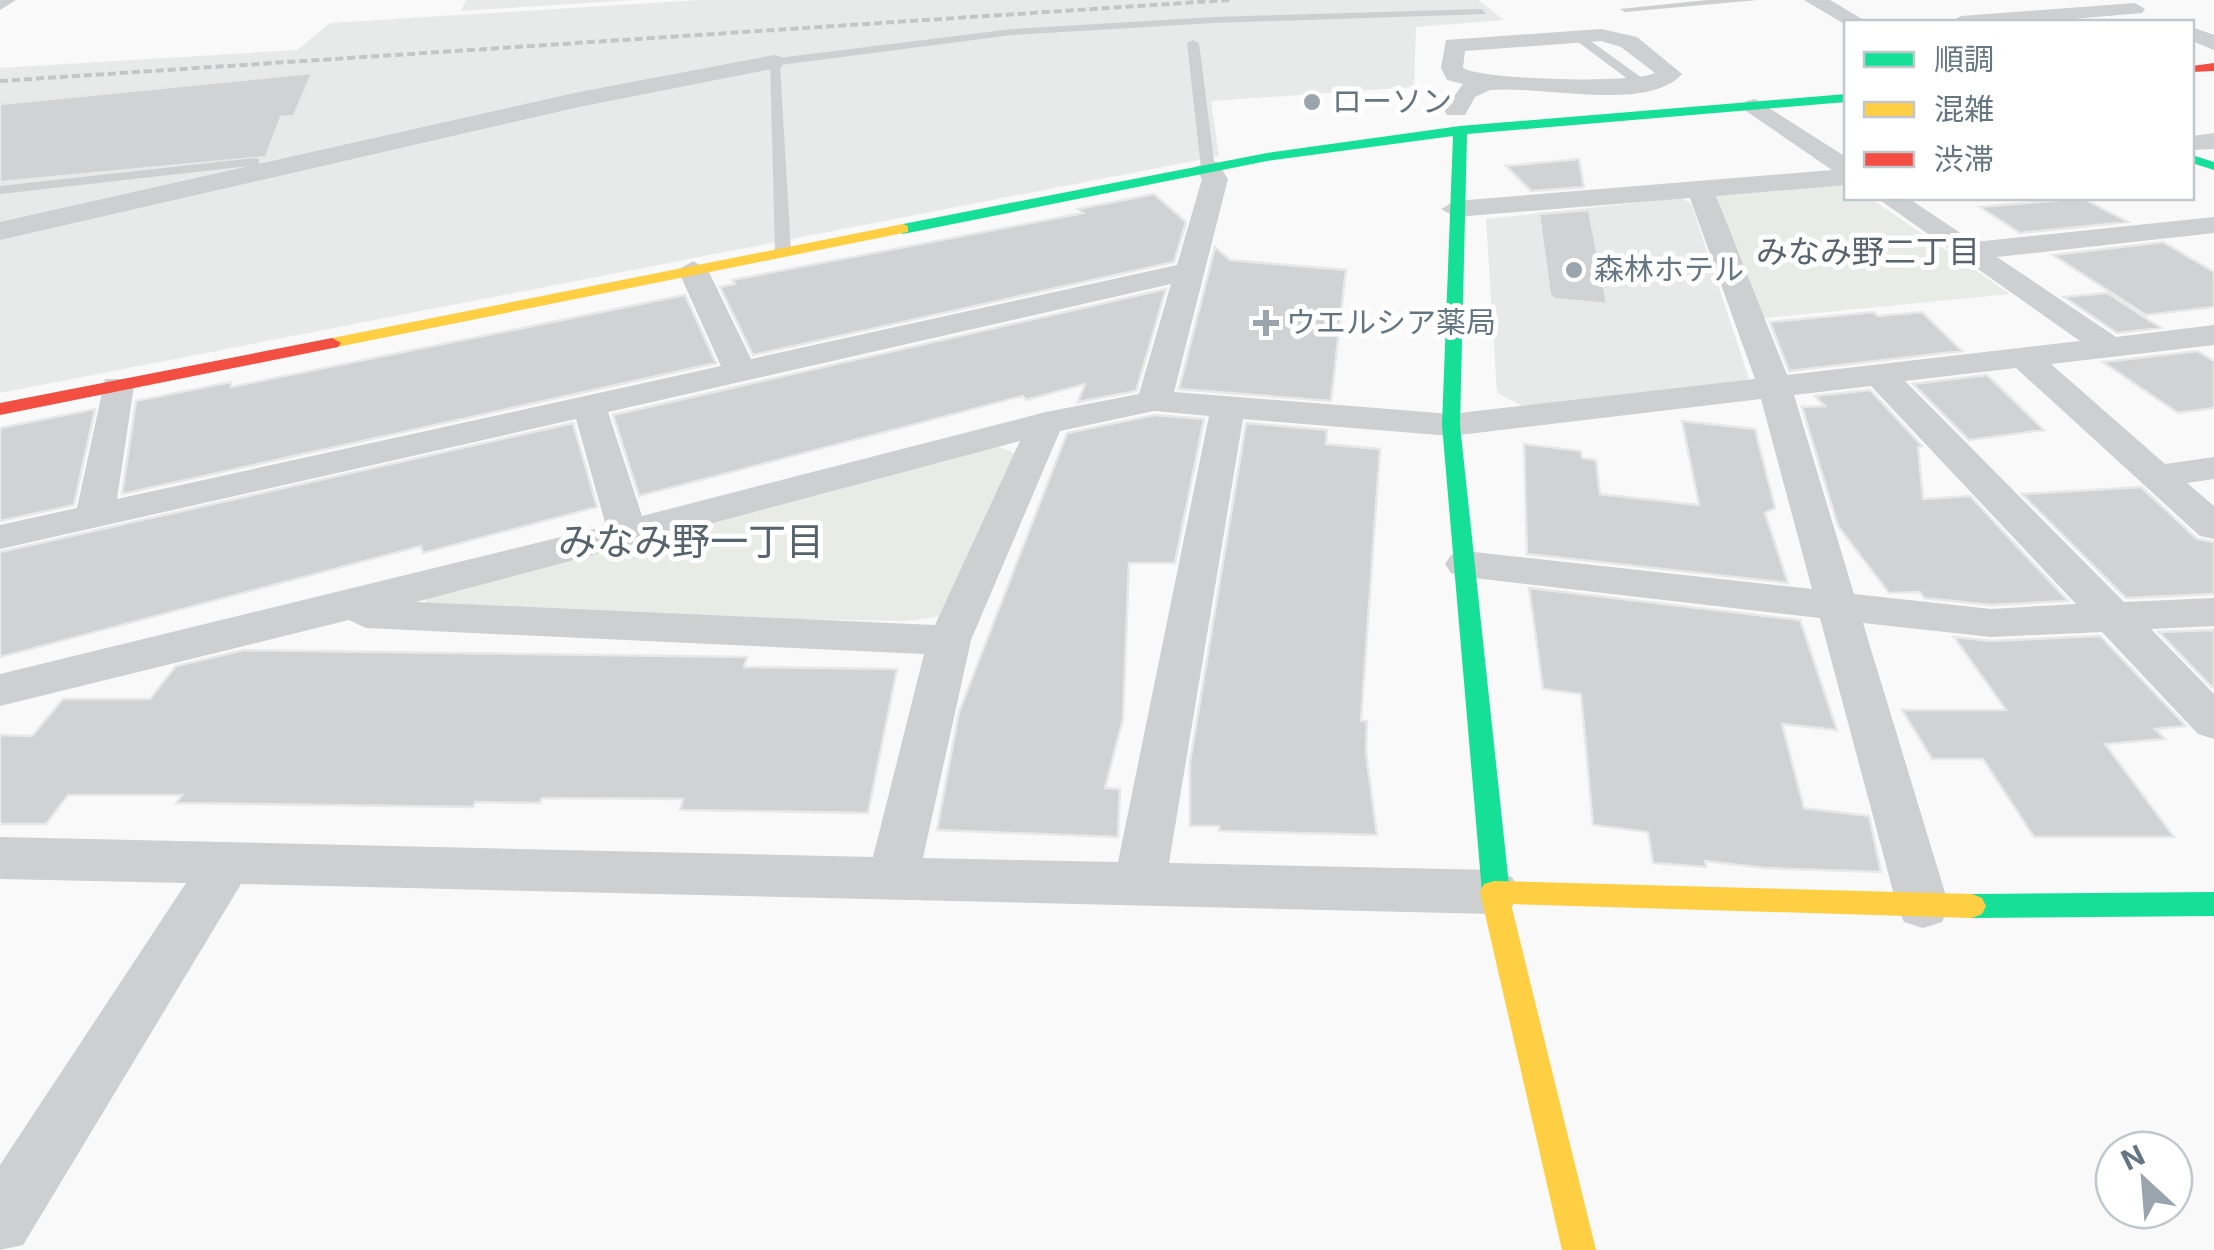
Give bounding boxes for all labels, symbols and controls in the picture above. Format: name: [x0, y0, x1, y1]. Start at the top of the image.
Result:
legend: [1844, 20, 2194, 200]
text: 順調: [1934, 41, 1994, 77]
place label: ローソン: [1332, 83, 1452, 119]
marker: ローソン: [1301, 91, 1323, 113]
text: 混雑: [1934, 91, 1994, 127]
text: 渋滞: [1934, 141, 1994, 177]
district label: みなみ野二丁目: [1756, 232, 1980, 271]
place label: 森林ホテル: [1594, 251, 1744, 287]
marker: 森林ホテル: [1563, 259, 1585, 281]
place label: ウエルシア薬局: [1286, 304, 1496, 340]
marker: ウエルシア薬局: [1255, 312, 1277, 334]
district label: みなみ野一丁目: [558, 518, 824, 564]
north arrow: [2094, 1130, 2194, 1230]
text: N: [2116, 1138, 2150, 1177]

